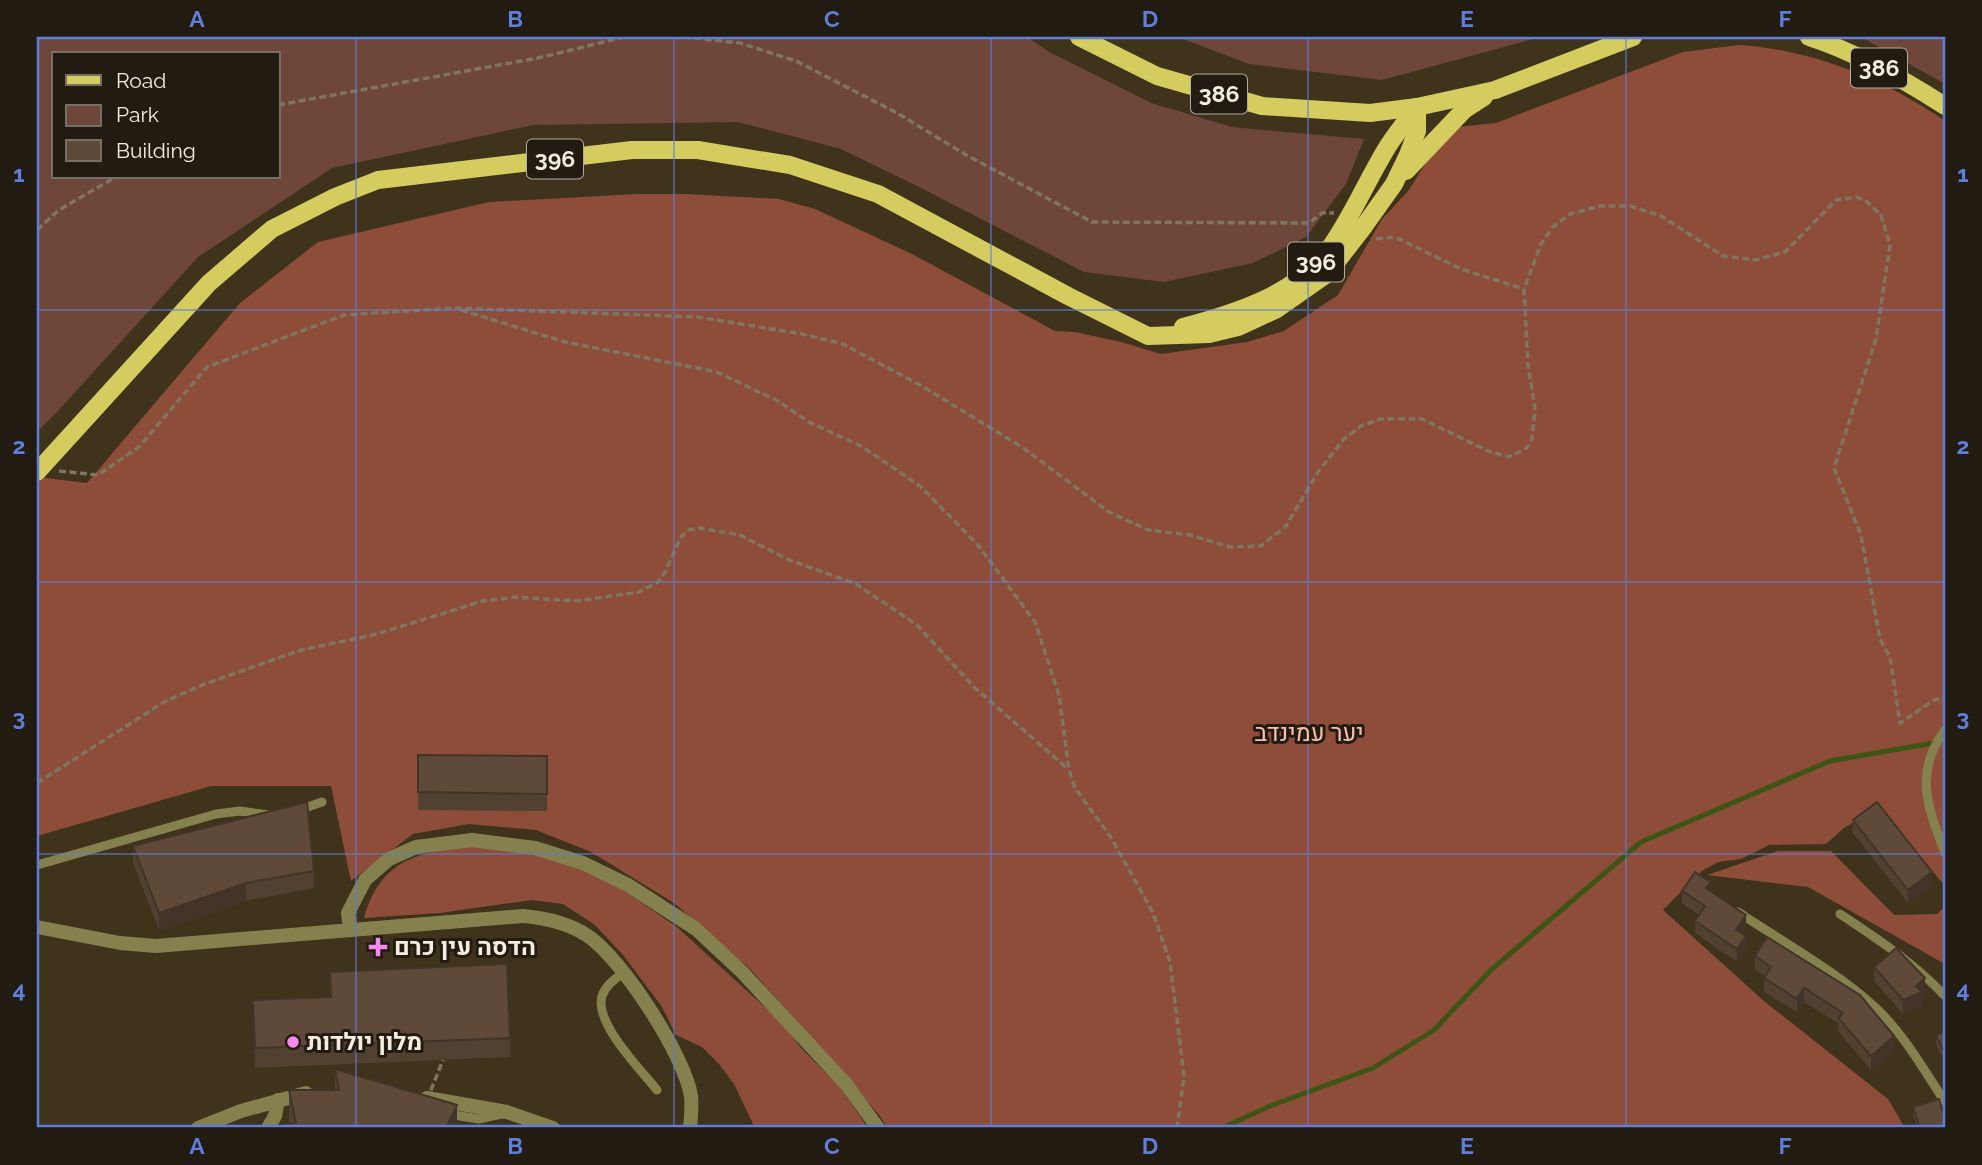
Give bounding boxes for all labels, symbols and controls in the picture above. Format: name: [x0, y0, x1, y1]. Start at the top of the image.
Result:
text: A: [189, 5, 205, 32]
text: B: [507, 5, 523, 32]
text: C: [824, 5, 840, 32]
text: D: [1142, 5, 1158, 32]
text: E: [1460, 5, 1474, 32]
text: F: [1778, 5, 1792, 32]
road number: 386: [1851, 48, 1907, 88]
legend: [52, 52, 280, 178]
text: Road: [116, 68, 166, 93]
road number: 386: [1191, 74, 1247, 114]
text: Park: [116, 102, 159, 127]
text: Building: [116, 138, 196, 163]
road number: 396: [527, 140, 583, 178]
text: 1: [13, 160, 25, 187]
text: 1: [1957, 160, 1969, 187]
road number: 396: [1288, 243, 1344, 282]
text: 2: [13, 432, 25, 459]
text: 2: [1957, 432, 1969, 459]
text: 3: [13, 704, 25, 731]
text: 3: [1957, 704, 1969, 731]
park label: יער עמינדב: [1254, 718, 1364, 747]
place label: הדסה עין כרם: [394, 932, 536, 961]
marker: הדסה עין כרם: [368, 937, 388, 957]
text: 4: [12, 976, 26, 1003]
text: 4: [1956, 976, 1970, 1003]
place label: מלון יולדות: [307, 1027, 422, 1056]
marker: מלון יולדות: [285, 1034, 301, 1050]
text: A: [189, 1132, 205, 1159]
text: B: [507, 1132, 523, 1159]
text: C: [824, 1132, 840, 1159]
text: D: [1142, 1132, 1158, 1159]
text: E: [1460, 1132, 1474, 1159]
text: F: [1778, 1132, 1792, 1159]

